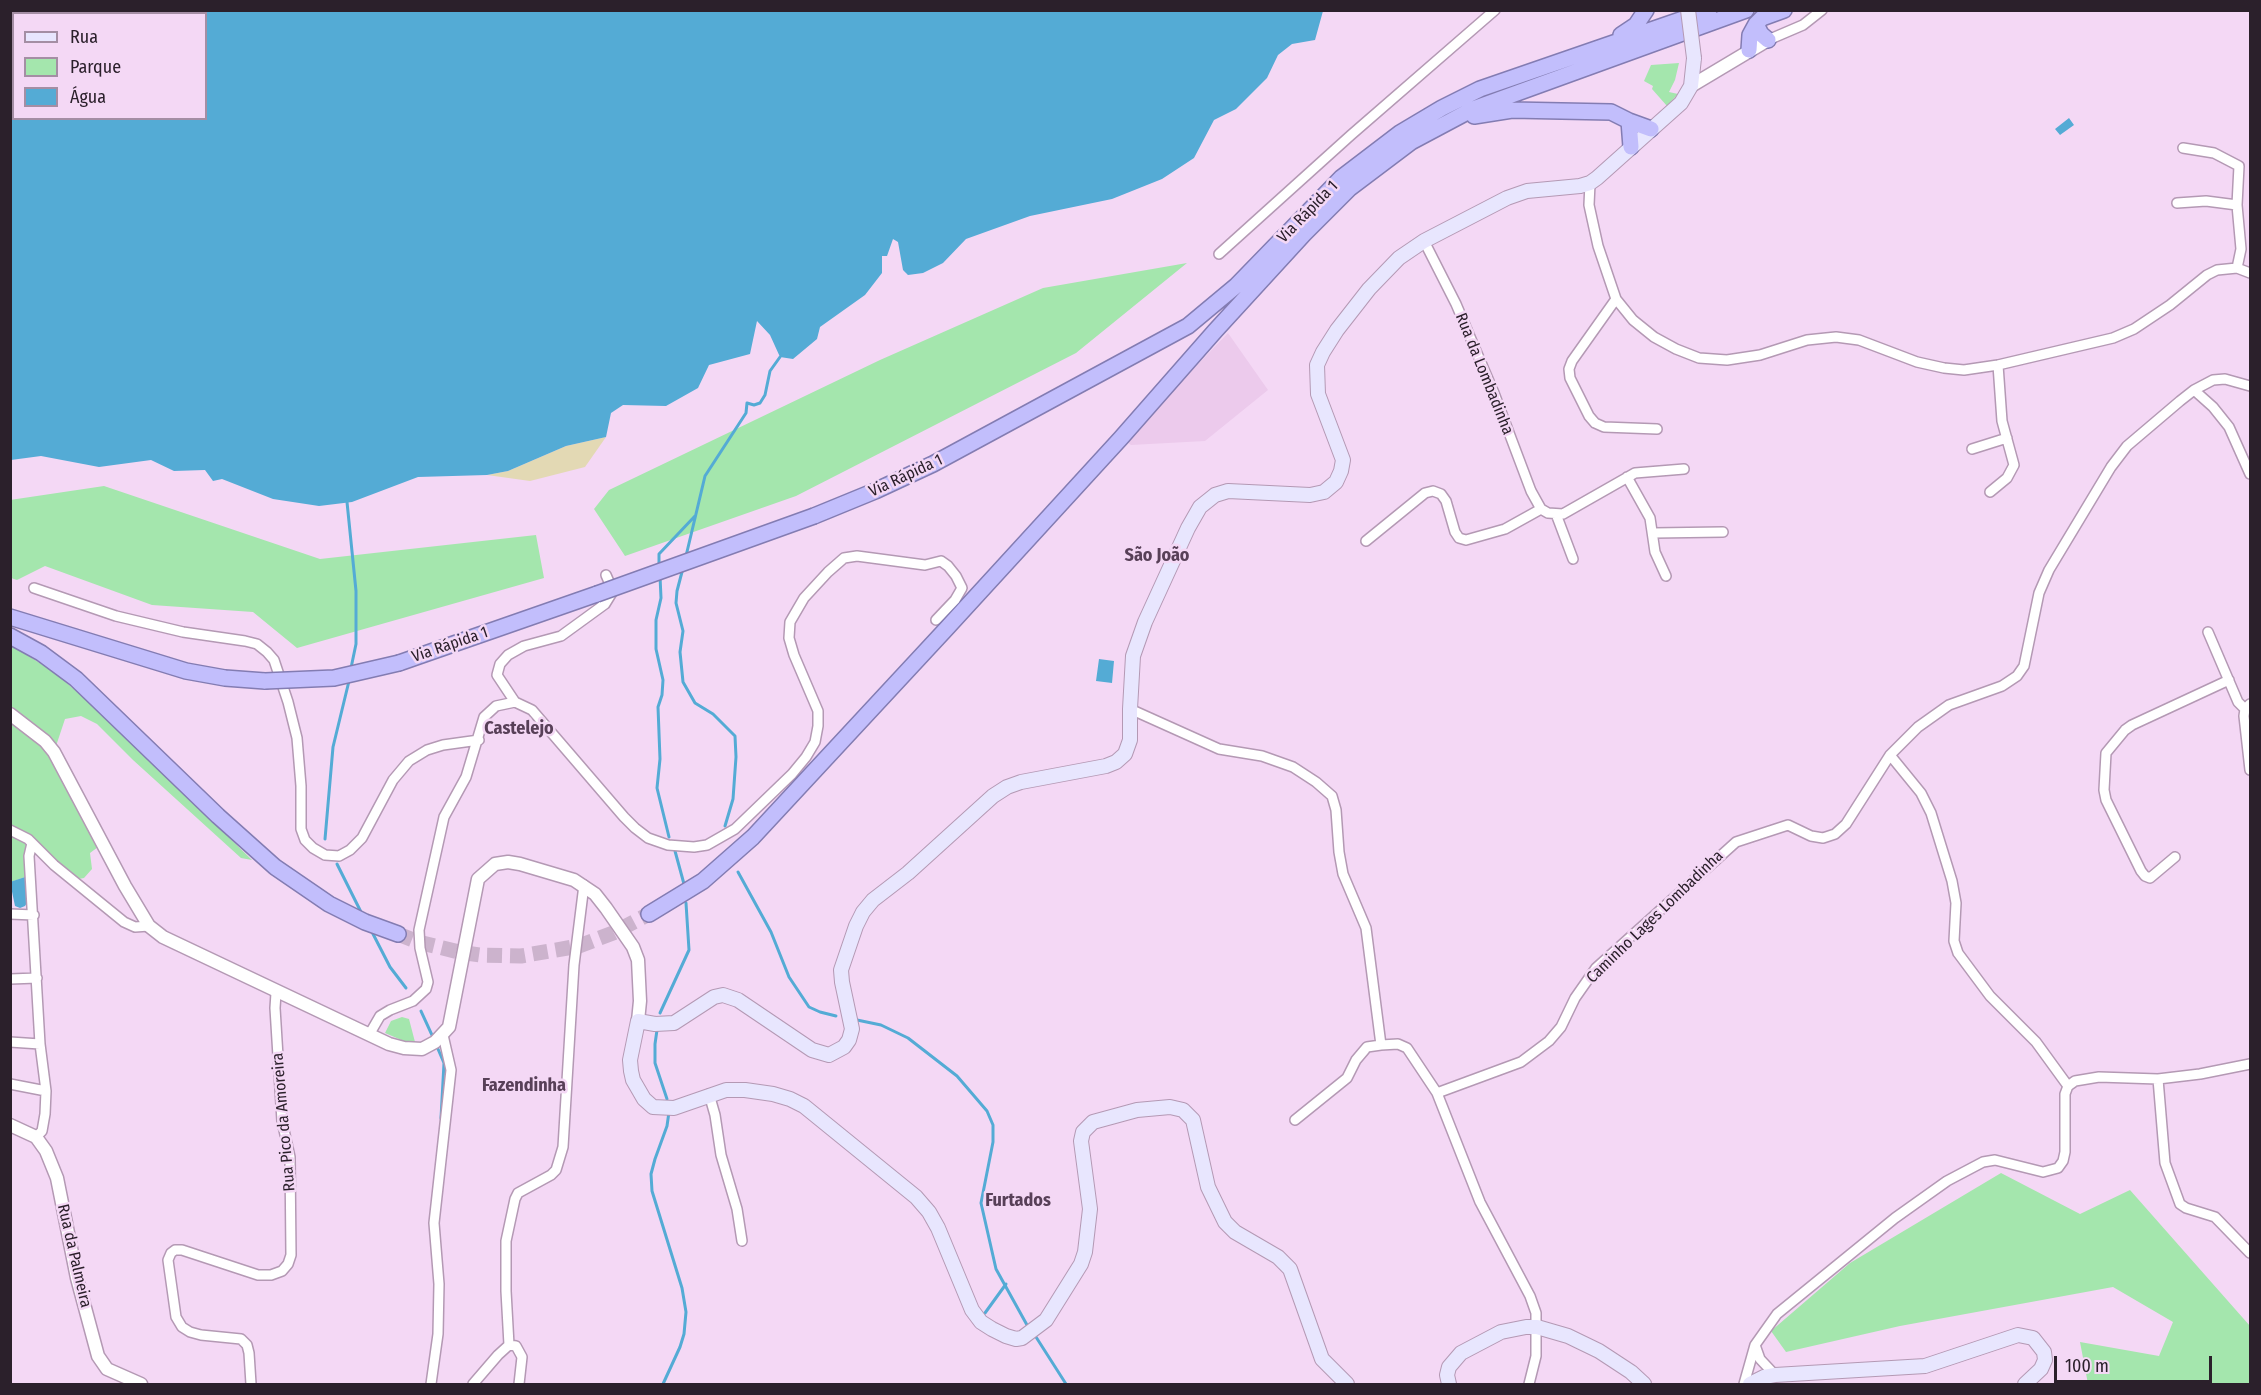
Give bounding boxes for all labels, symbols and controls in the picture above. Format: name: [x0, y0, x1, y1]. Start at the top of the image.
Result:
legend: [12, 12, 207, 120]
text: Rua: [70, 26, 98, 48]
text: Parque: [70, 56, 121, 78]
text: Água: [70, 86, 106, 108]
street label: Via Rápida 1: [1274, 177, 1342, 247]
street label: Rua da Lombadinha: [1451, 310, 1517, 438]
street label: Via Rápida 1: [866, 451, 946, 501]
district label: São João: [1125, 545, 1189, 567]
street label: Via Rápida 1: [409, 623, 491, 667]
district label: Castelejo: [484, 718, 554, 740]
street label: Caminho Lages Lombadinha: [1583, 847, 1727, 987]
street label: Rua Pico da Amoreira: [268, 1052, 300, 1192]
district label: Fazendinha: [482, 1075, 566, 1097]
district label: Furtados: [985, 1190, 1051, 1212]
street label: Rua da Palmeira: [53, 1202, 95, 1310]
scale bar: [2057, 1344, 2214, 1382]
text: 100 m: [2065, 1355, 2109, 1377]

